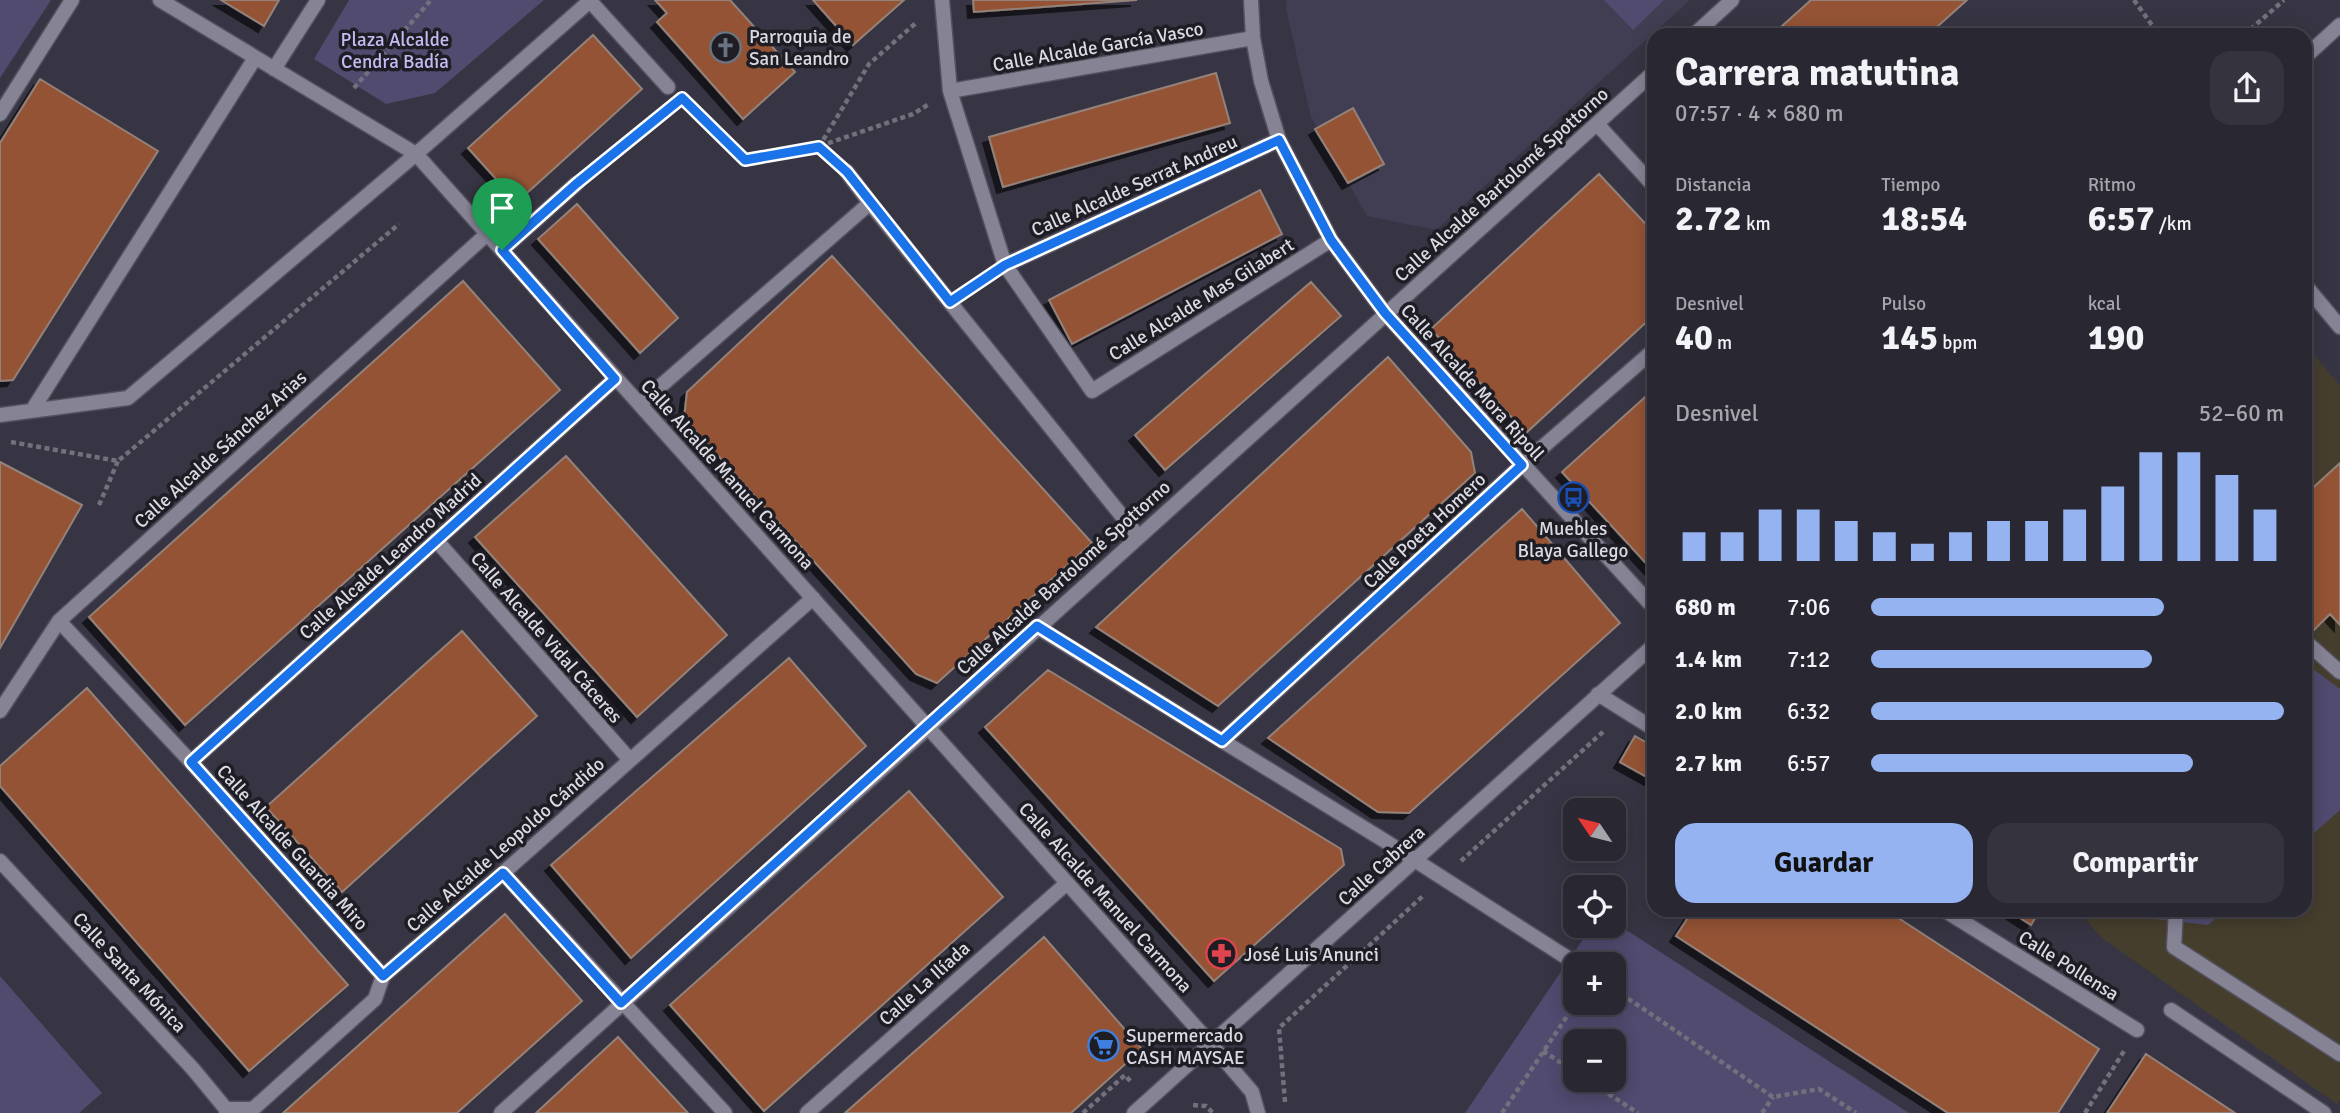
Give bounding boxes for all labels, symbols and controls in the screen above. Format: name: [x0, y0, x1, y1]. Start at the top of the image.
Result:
street label: Calle Alcalde García Vasco: [991, 17, 1205, 77]
place label: Parroquia de San Leandro: [749, 25, 851, 71]
park label: Plaza Alcalde Cendra Badía: [341, 28, 449, 74]
church icon: Parroquia de San Leandro: [709, 30, 743, 64]
text: Carrera matutina: [1675, 49, 1960, 96]
button: share: [2210, 51, 2284, 125]
street label: Calle Alcalde Bartolomé Spottorno: [1390, 82, 1614, 287]
text: 07:57 · 4 × 680 m: [1675, 99, 1844, 128]
street label: Calle Alcalde Serrat Andreu: [1028, 130, 1241, 242]
text: Distancia: [1675, 173, 1751, 197]
text: Tiempo: [1881, 173, 1940, 197]
text: Ritmo: [2088, 173, 2136, 197]
pin: [472, 178, 532, 250]
icon: arrive: [483, 189, 521, 227]
text: 2.72: [1675, 197, 1742, 240]
text: 18:54: [1881, 197, 1967, 240]
text: 6:57: [2088, 197, 2155, 240]
text: km: [1742, 212, 1771, 236]
text: /km: [2155, 212, 2192, 236]
street label: Calle Alcalde Mas Gilabert: [1105, 233, 1299, 367]
text: Desnivel: [1675, 292, 1744, 316]
text: Pulso: [1881, 292, 1926, 316]
text: kcal: [2088, 292, 2121, 316]
street label: Calle Alcalde Mora Ripoll: [1395, 299, 1549, 466]
text: 40: [1675, 316, 1713, 359]
text: 145: [1881, 316, 1938, 359]
text: 190: [2088, 316, 2144, 359]
text: m: [1713, 331, 1732, 355]
text: bpm: [1938, 331, 1977, 355]
street label: Calle Alcalde Sánchez Arias: [129, 366, 312, 534]
street label: Calle Alcalde Manuel Carmona: [635, 374, 819, 575]
text: Desnivel: [1675, 399, 1758, 428]
text: 52–60 m: [2199, 399, 2284, 428]
street label: Calle Alcalde Leandro Madrid: [294, 468, 487, 645]
street label: Calle Poeta Homero: [1358, 468, 1491, 594]
street label: Calle Alcalde Bartolomé Spottorno: [952, 475, 1176, 680]
bus stop icon: Muebles Blaya Gallego: [1556, 480, 1590, 514]
place label: Muebles Blaya Gallego: [1518, 517, 1629, 563]
street label: Calle Alcalde Vidal Cáceres: [465, 547, 627, 728]
text: 680 m: [1675, 593, 1736, 622]
text: 7:06: [1787, 593, 1830, 622]
text: 1.4 km: [1675, 645, 1742, 674]
text: 7:12: [1787, 645, 1830, 674]
text: 2.0 km: [1675, 697, 1742, 726]
text: 6:32: [1787, 697, 1830, 726]
text: 2.7 km: [1675, 749, 1742, 778]
text: 6:57: [1787, 749, 1830, 778]
street label: Calle Alcalde Leopoldo Cándido: [402, 752, 610, 937]
street label: Calle Alcalde Guardia Miro: [211, 760, 373, 936]
street label: Calle Alcalde Manuel Carmona: [1013, 797, 1197, 998]
north arrow: [1563, 798, 1626, 861]
map controls: [1563, 798, 1626, 1092]
street label: Calle Cabrera: [1333, 820, 1430, 911]
button: Guardar: [1675, 823, 1973, 903]
button: Compartir: [1987, 823, 2284, 903]
button: locate: [1563, 875, 1626, 938]
street label: Calle Santa Mónica: [67, 908, 191, 1038]
street label: Calle Pollensa: [2014, 925, 2123, 1006]
street label: Calle La Ilíada: [874, 937, 975, 1031]
pharmacy icon: José Luis Anunci: [1204, 937, 1238, 971]
place label: José Luis Anunci: [1244, 943, 1379, 967]
button: +: [1563, 952, 1626, 1015]
place label: Supermercado CASH MAYSAE: [1126, 1024, 1245, 1070]
supermarket icon: Supermercado CASH MAYSAE: [1086, 1029, 1120, 1063]
button: −: [1563, 1029, 1626, 1092]

